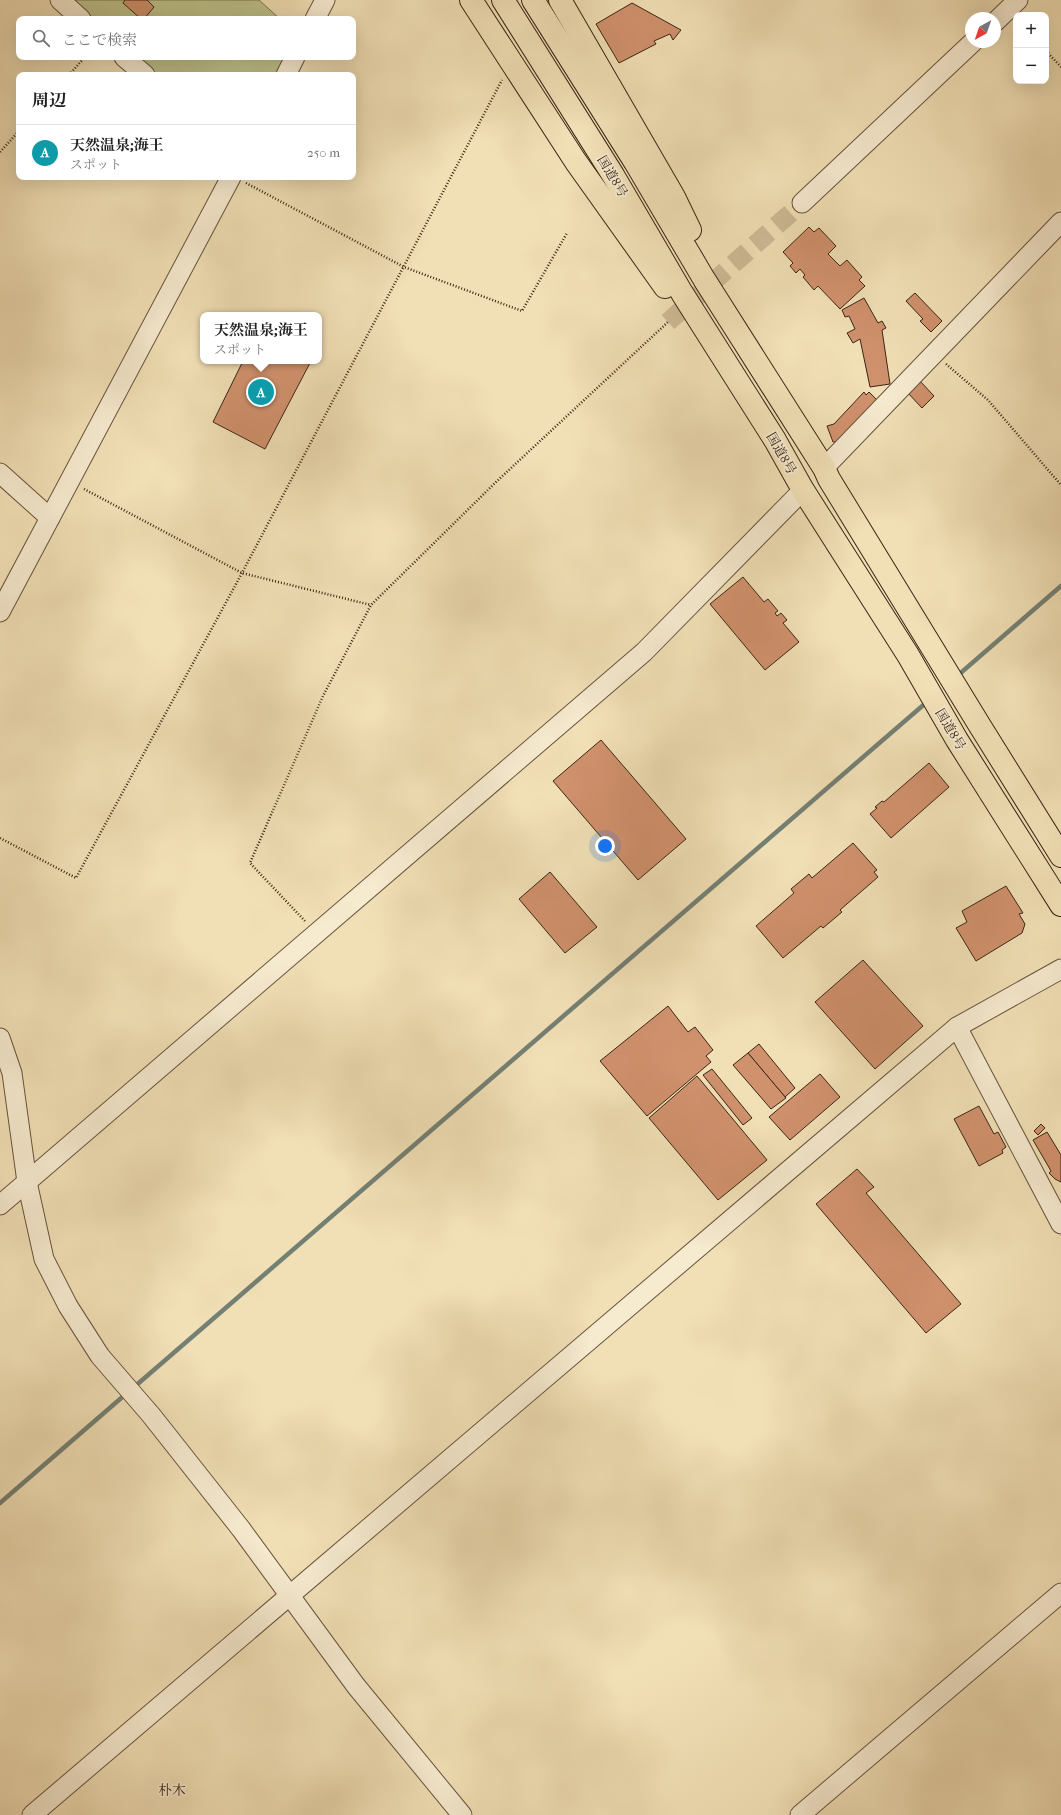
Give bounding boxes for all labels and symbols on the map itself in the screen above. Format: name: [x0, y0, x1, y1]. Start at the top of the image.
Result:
north arrow: [965, 12, 1001, 48]
street label: 国道8号: [594, 153, 631, 200]
pin: A: [248, 377, 274, 407]
street label: 国道8号: [764, 430, 799, 477]
street label: 国道8号: [932, 706, 969, 753]
your location: [595, 836, 615, 856]
district label: 朴木: [158, 1782, 186, 1799]

